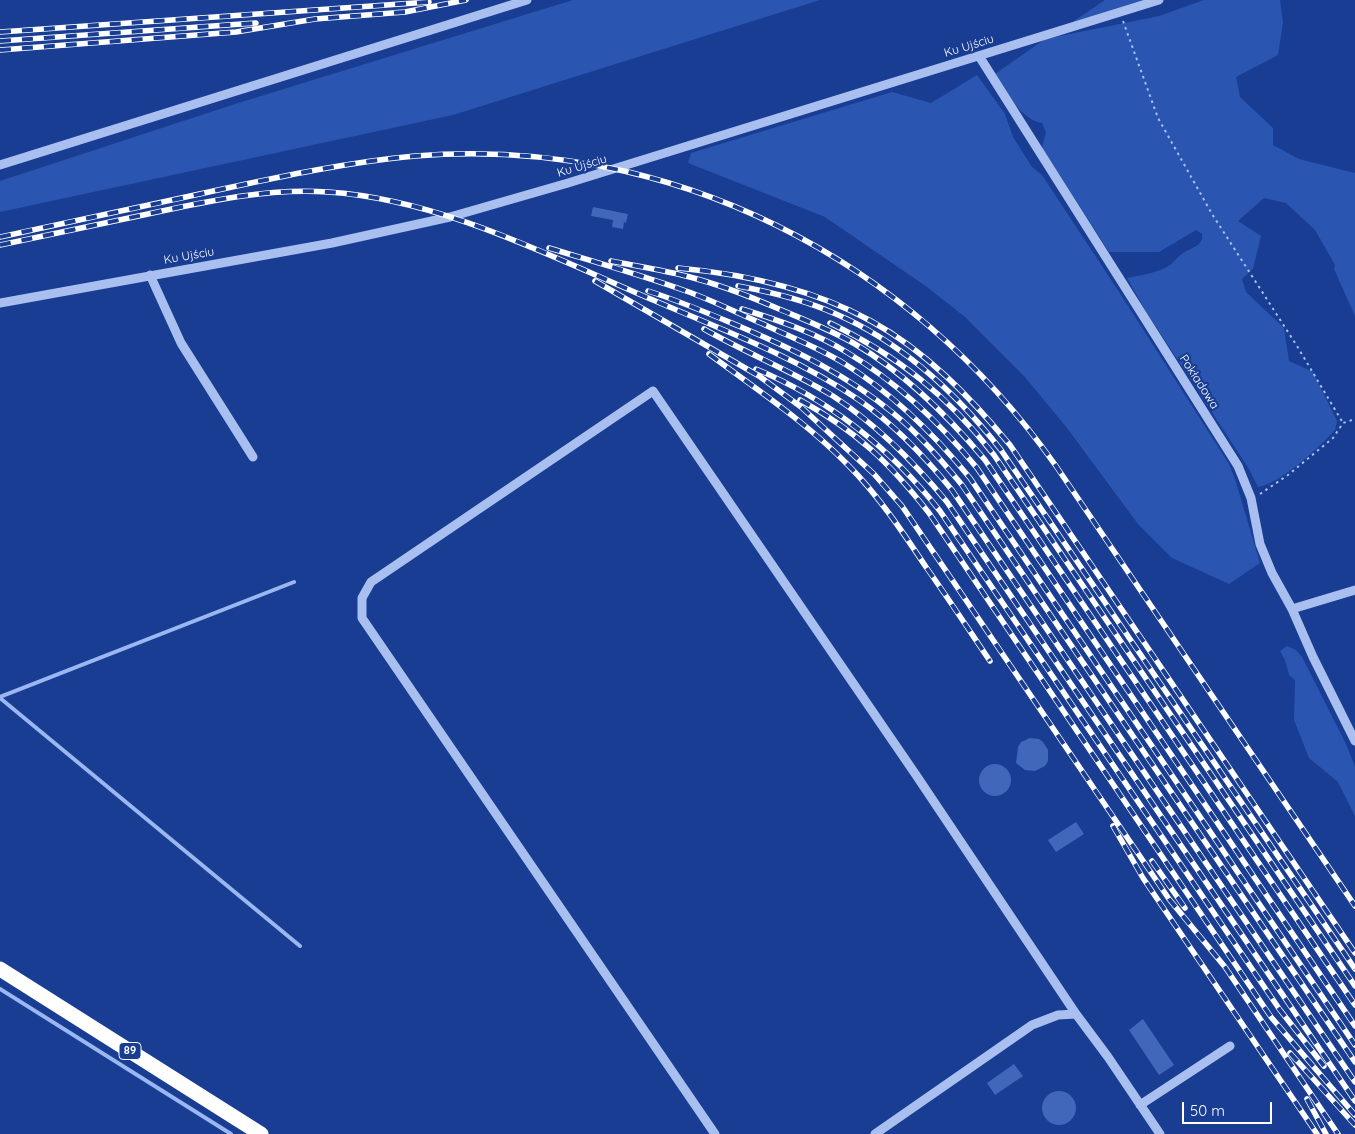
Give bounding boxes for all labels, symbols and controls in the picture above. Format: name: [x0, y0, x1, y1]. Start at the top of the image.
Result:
street label: Ku Ujściu: [942, 32, 996, 60]
street label: Ku Ujściu: [555, 152, 609, 180]
street label: Ku Ujściu: [163, 244, 215, 268]
street label: Pokładowa: [1176, 352, 1222, 412]
road number: 89: [119, 1042, 141, 1060]
scale bar: [1185, 1092, 1275, 1124]
text: 50 m: [1190, 1101, 1225, 1120]

